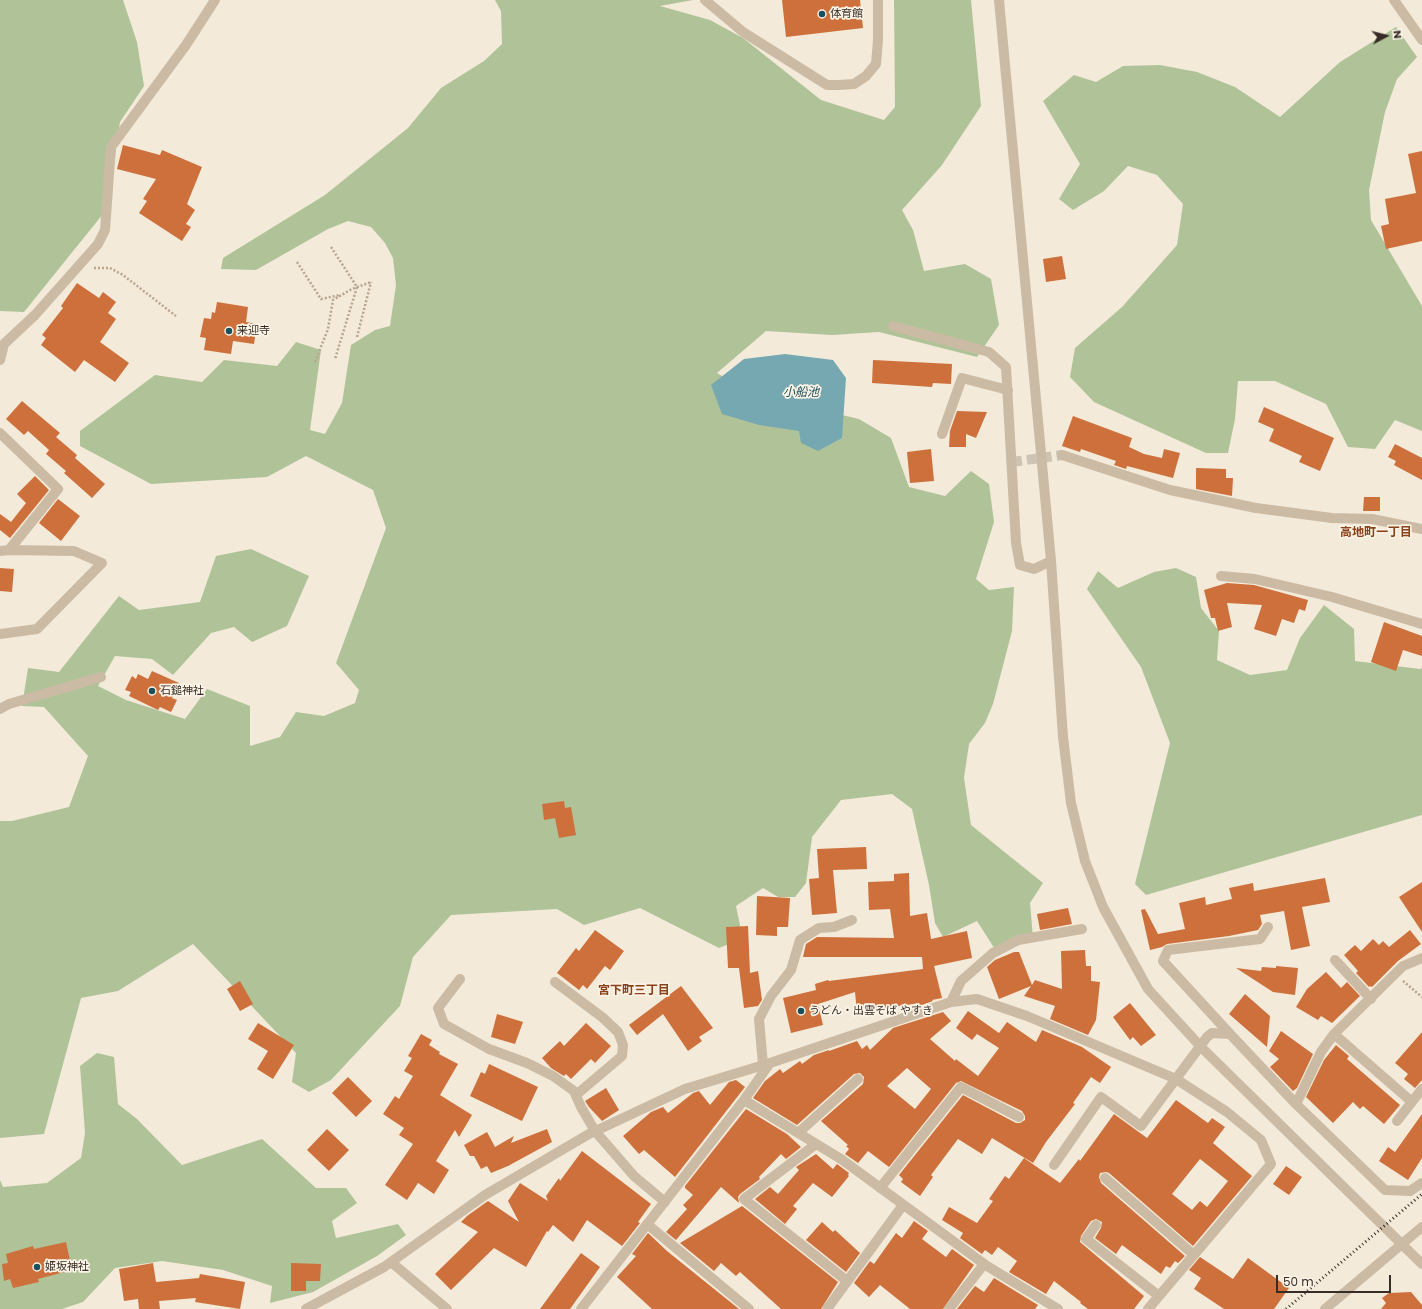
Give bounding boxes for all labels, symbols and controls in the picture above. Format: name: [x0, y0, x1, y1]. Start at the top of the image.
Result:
place label: 体育館: [830, 7, 863, 21]
marker: 体育館: [817, 9, 827, 19]
north arrow: [1366, 16, 1406, 56]
text: N: [1389, 29, 1406, 40]
place label: 来迎寺: [237, 324, 270, 338]
marker: 来迎寺: [224, 326, 234, 336]
water label: 小船池: [783, 386, 819, 400]
district label: 高地町一丁目: [1340, 526, 1412, 540]
place label: 石鎚神社: [160, 684, 204, 698]
marker: 石鎚神社: [147, 686, 157, 696]
district label: 宮下町三丁目: [598, 984, 670, 998]
place label: うどん・出雲そば やすき: [809, 1004, 933, 1018]
marker: うどん・出雲そば やすき: [796, 1006, 806, 1016]
place label: 姫坂神社: [45, 1260, 89, 1274]
marker: 姫坂神社: [32, 1262, 42, 1272]
scale bar: [1278, 1267, 1393, 1293]
text: 50 m: [1283, 1273, 1314, 1290]

